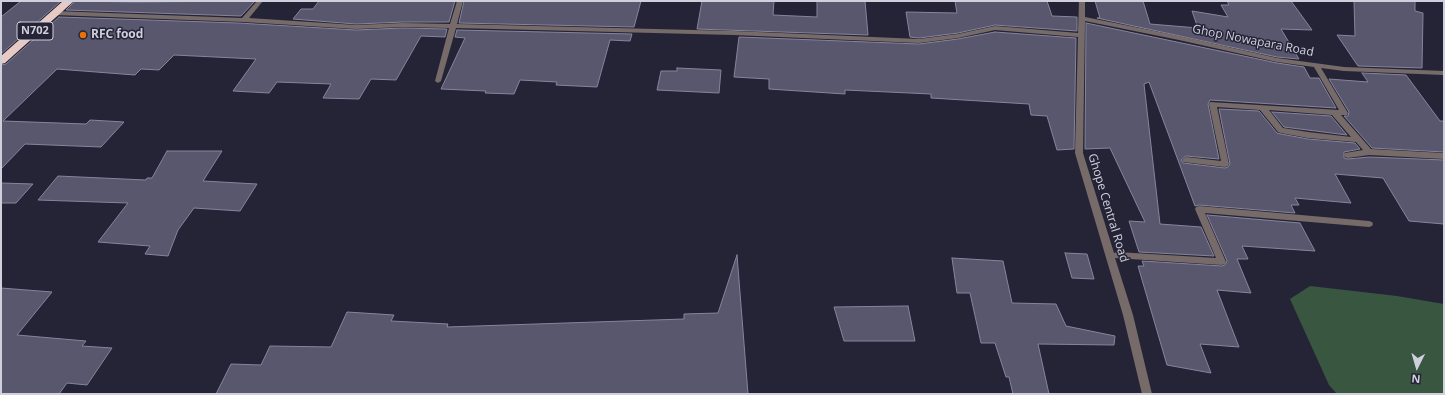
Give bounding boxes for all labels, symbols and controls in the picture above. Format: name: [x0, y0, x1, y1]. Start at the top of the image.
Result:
road number: N702: [17, 22, 53, 40]
street label: Ghop Nowapara Road: [1191, 22, 1315, 60]
place label: RFC food: [91, 28, 143, 42]
marker: RFC food: [78, 30, 88, 40]
street label: Ghope Central Road: [1085, 152, 1131, 264]
north arrow: [1397, 347, 1437, 387]
text: N: [1411, 372, 1421, 387]

